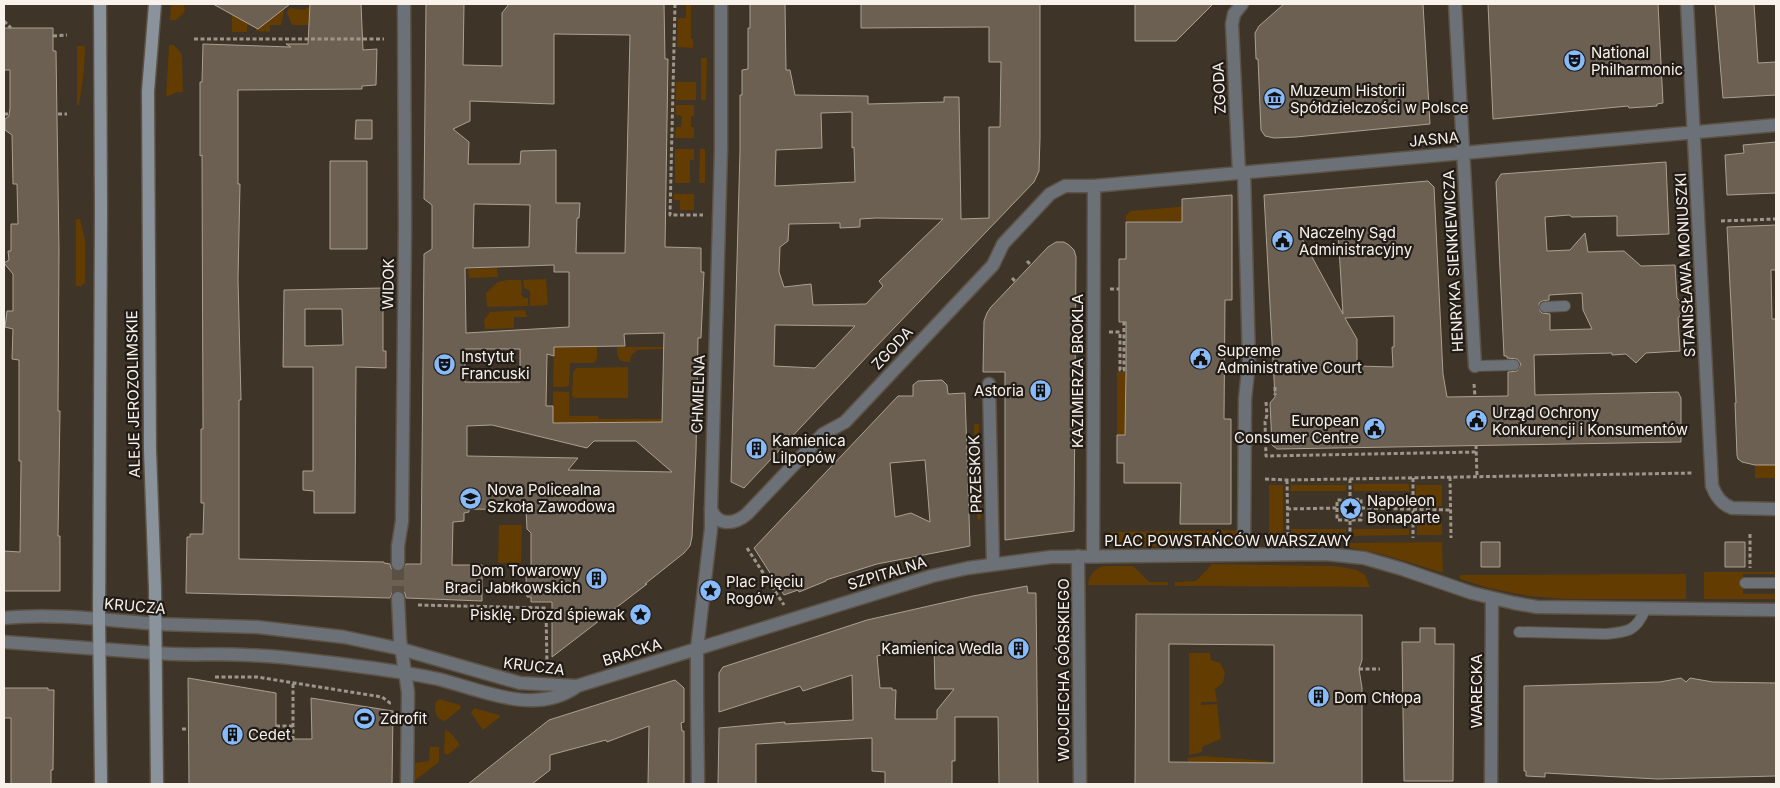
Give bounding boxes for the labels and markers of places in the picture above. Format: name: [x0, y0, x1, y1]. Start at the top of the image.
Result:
place label: National Philharmonic: [1591, 43, 1683, 79]
theatre icon: National Philharmonic: [1563, 49, 1587, 73]
place label: Muzeum Historii Spółdzielczości w Polsce: [1290, 81, 1469, 117]
museum icon: Muzeum Historii Spółdzielczości w Polsce: [1262, 87, 1286, 111]
place label: Naczelny Sąd Administracyjny: [1299, 223, 1413, 259]
public building icon: Naczelny Sąd Administracyjny: [1271, 229, 1295, 253]
place label: Supreme Administrative Court: [1217, 341, 1362, 377]
place label: Instytut Francuski: [461, 347, 530, 383]
public building icon: Supreme Administrative Court: [1189, 347, 1213, 371]
theatre icon: Instytut Francuski: [433, 353, 457, 377]
building icon: Astoria: [1028, 378, 1052, 402]
place label: Astoria: [974, 381, 1024, 400]
place label: Urząd Ochrony Konkurencji i Konsumentów: [1492, 403, 1688, 439]
public building icon: Urząd Ochrony Konkurencji i Konsumentów: [1464, 409, 1488, 433]
place label: European Consumer Centre: [1234, 411, 1359, 447]
public building icon: European Consumer Centre: [1363, 417, 1387, 441]
place label: Kamienica Lilpopów: [772, 431, 846, 467]
building icon: Kamienica Lilpopów: [744, 437, 768, 461]
place label: Nova Policealna Szkoła Zawodowa: [487, 480, 616, 516]
school or university icon: Nova Policealna Szkoła Zawodowa: [459, 486, 483, 510]
place label: Napoleon Bonaparte: [1367, 491, 1440, 527]
place icon: Napoleon Bonaparte: [1339, 497, 1363, 521]
place label: Dom Towarowy Braci Jabłkowskich: [445, 561, 582, 597]
building icon: Dom Towarowy Braci Jabłkowskich: [585, 567, 609, 591]
place label: Plac Pięciu Rogów: [726, 572, 803, 608]
place icon: Plac Pięciu Rogów: [698, 578, 722, 602]
place icon: Pisklę. Drozd śpiewak: [629, 602, 653, 626]
place label: Pisklę. Drozd śpiewak: [470, 605, 626, 624]
building icon: Kamienica Wedla: [1007, 636, 1031, 660]
place label: Kamienica Wedla: [881, 639, 1003, 658]
building icon: Dom Chłopa: [1306, 685, 1330, 709]
place label: Dom Chłopa: [1334, 688, 1421, 707]
sports icon: Zdrofit: [352, 706, 376, 730]
place label: Zdrofit: [380, 709, 427, 728]
building icon: Cedet: [220, 722, 244, 746]
place label: Cedet: [248, 725, 291, 744]

